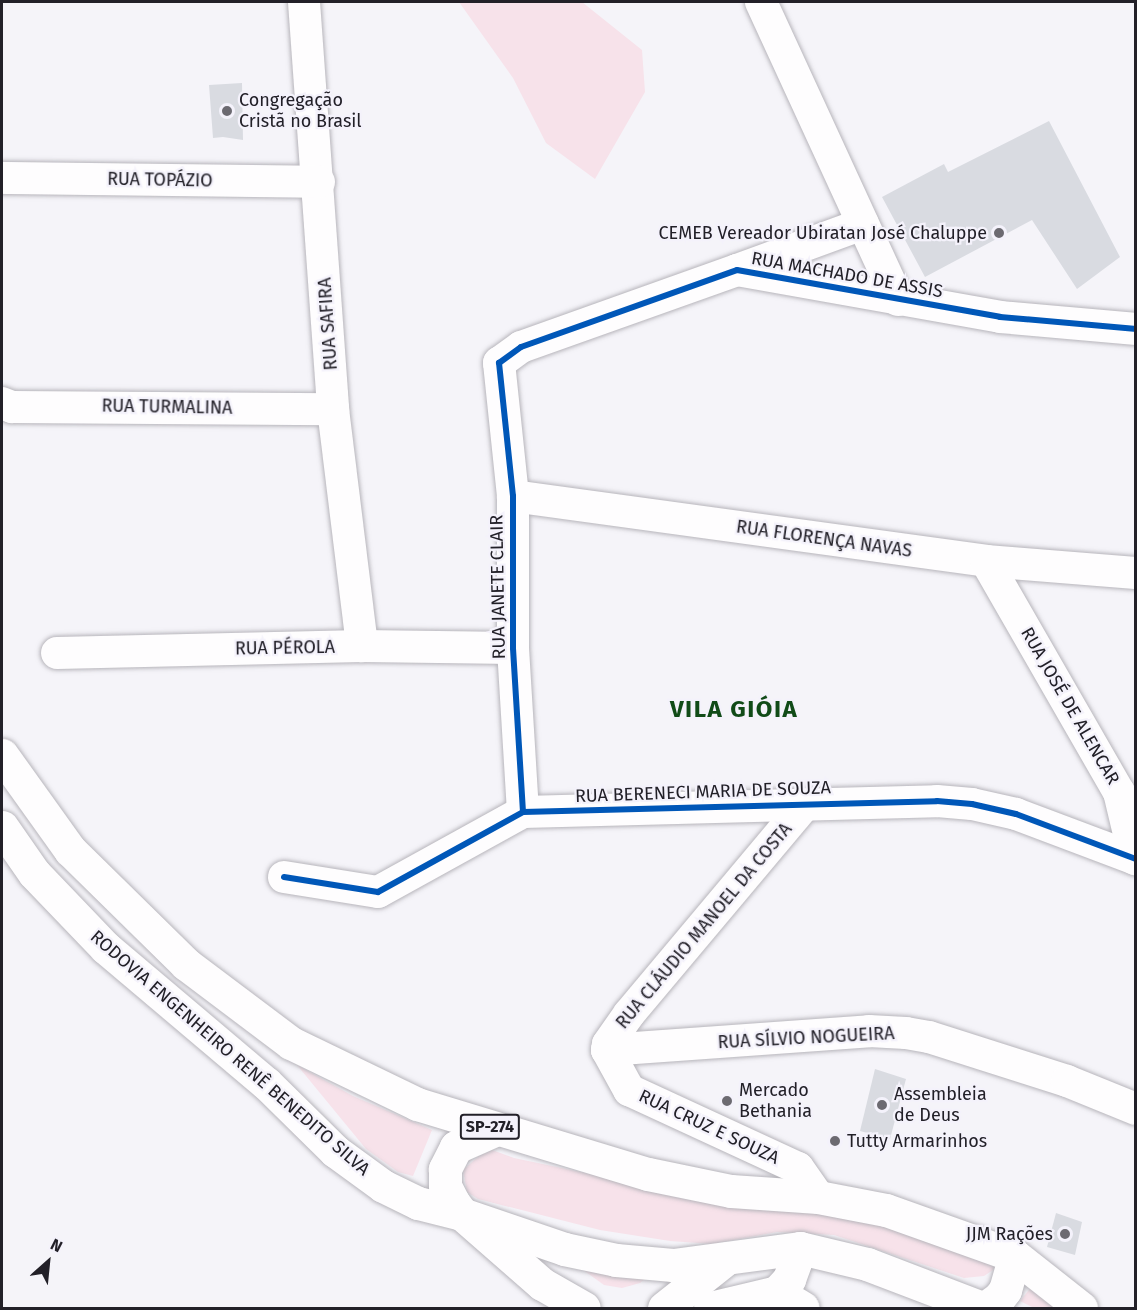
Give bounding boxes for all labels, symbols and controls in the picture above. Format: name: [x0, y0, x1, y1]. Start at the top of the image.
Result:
place label: Congregação Cristã no Brasil: [239, 90, 362, 132]
marker: Congregação Cristã no Brasil: [220, 104, 234, 118]
street label: RUA TOPÁZIO: [107, 168, 213, 192]
place label: CEMEB Vereador Ubiratan José Chaluppe: [658, 222, 987, 244]
marker: CEMEB Vereador Ubiratan José Chaluppe: [992, 226, 1006, 240]
street label: RUA MACHADO DE ASSIS: [750, 248, 944, 302]
street label: RUA SAFIRA: [314, 277, 342, 371]
street label: RUA TURMALINA: [101, 395, 233, 419]
street label: RUA JANETE CLAIR: [486, 515, 510, 659]
street label: RUA FLORENÇA NAVAS: [735, 516, 913, 562]
street label: RUA JOSÉ DE ALENCAR: [1016, 623, 1124, 789]
street label: RUA PÉROLA: [235, 636, 335, 660]
district label: VILA GIÓIA: [670, 696, 798, 724]
street label: RUA BERENECI MARIA DE SOUZA: [575, 777, 831, 807]
street label: RUA CLÁUDIO MANOEL DA COSTA: [612, 819, 796, 1033]
street label: RODOVIA ENGENHEIRO RENÊ BENEDITO SILVA: [86, 926, 374, 1180]
street label: RUA SÍLVIO NOGUEIRA: [717, 1023, 895, 1053]
place label: Mercado Bethania: [739, 1080, 812, 1122]
place label: Assembleia de Deus: [894, 1084, 987, 1126]
street label: RUA CRUZ E SOUZA: [635, 1085, 783, 1169]
marker: Mercado Bethania: [720, 1094, 734, 1108]
marker: Assembleia de Deus: [875, 1098, 889, 1112]
road number: SP-274: [458, 1114, 522, 1140]
place label: Tutty Armarinhos: [847, 1130, 987, 1152]
marker: Tutty Armarinhos: [828, 1134, 842, 1148]
place label: JJM Rações: [966, 1223, 1053, 1245]
marker: JJM Rações: [1058, 1227, 1072, 1241]
north arrow: [18, 1232, 78, 1292]
text: N: [47, 1235, 65, 1256]

